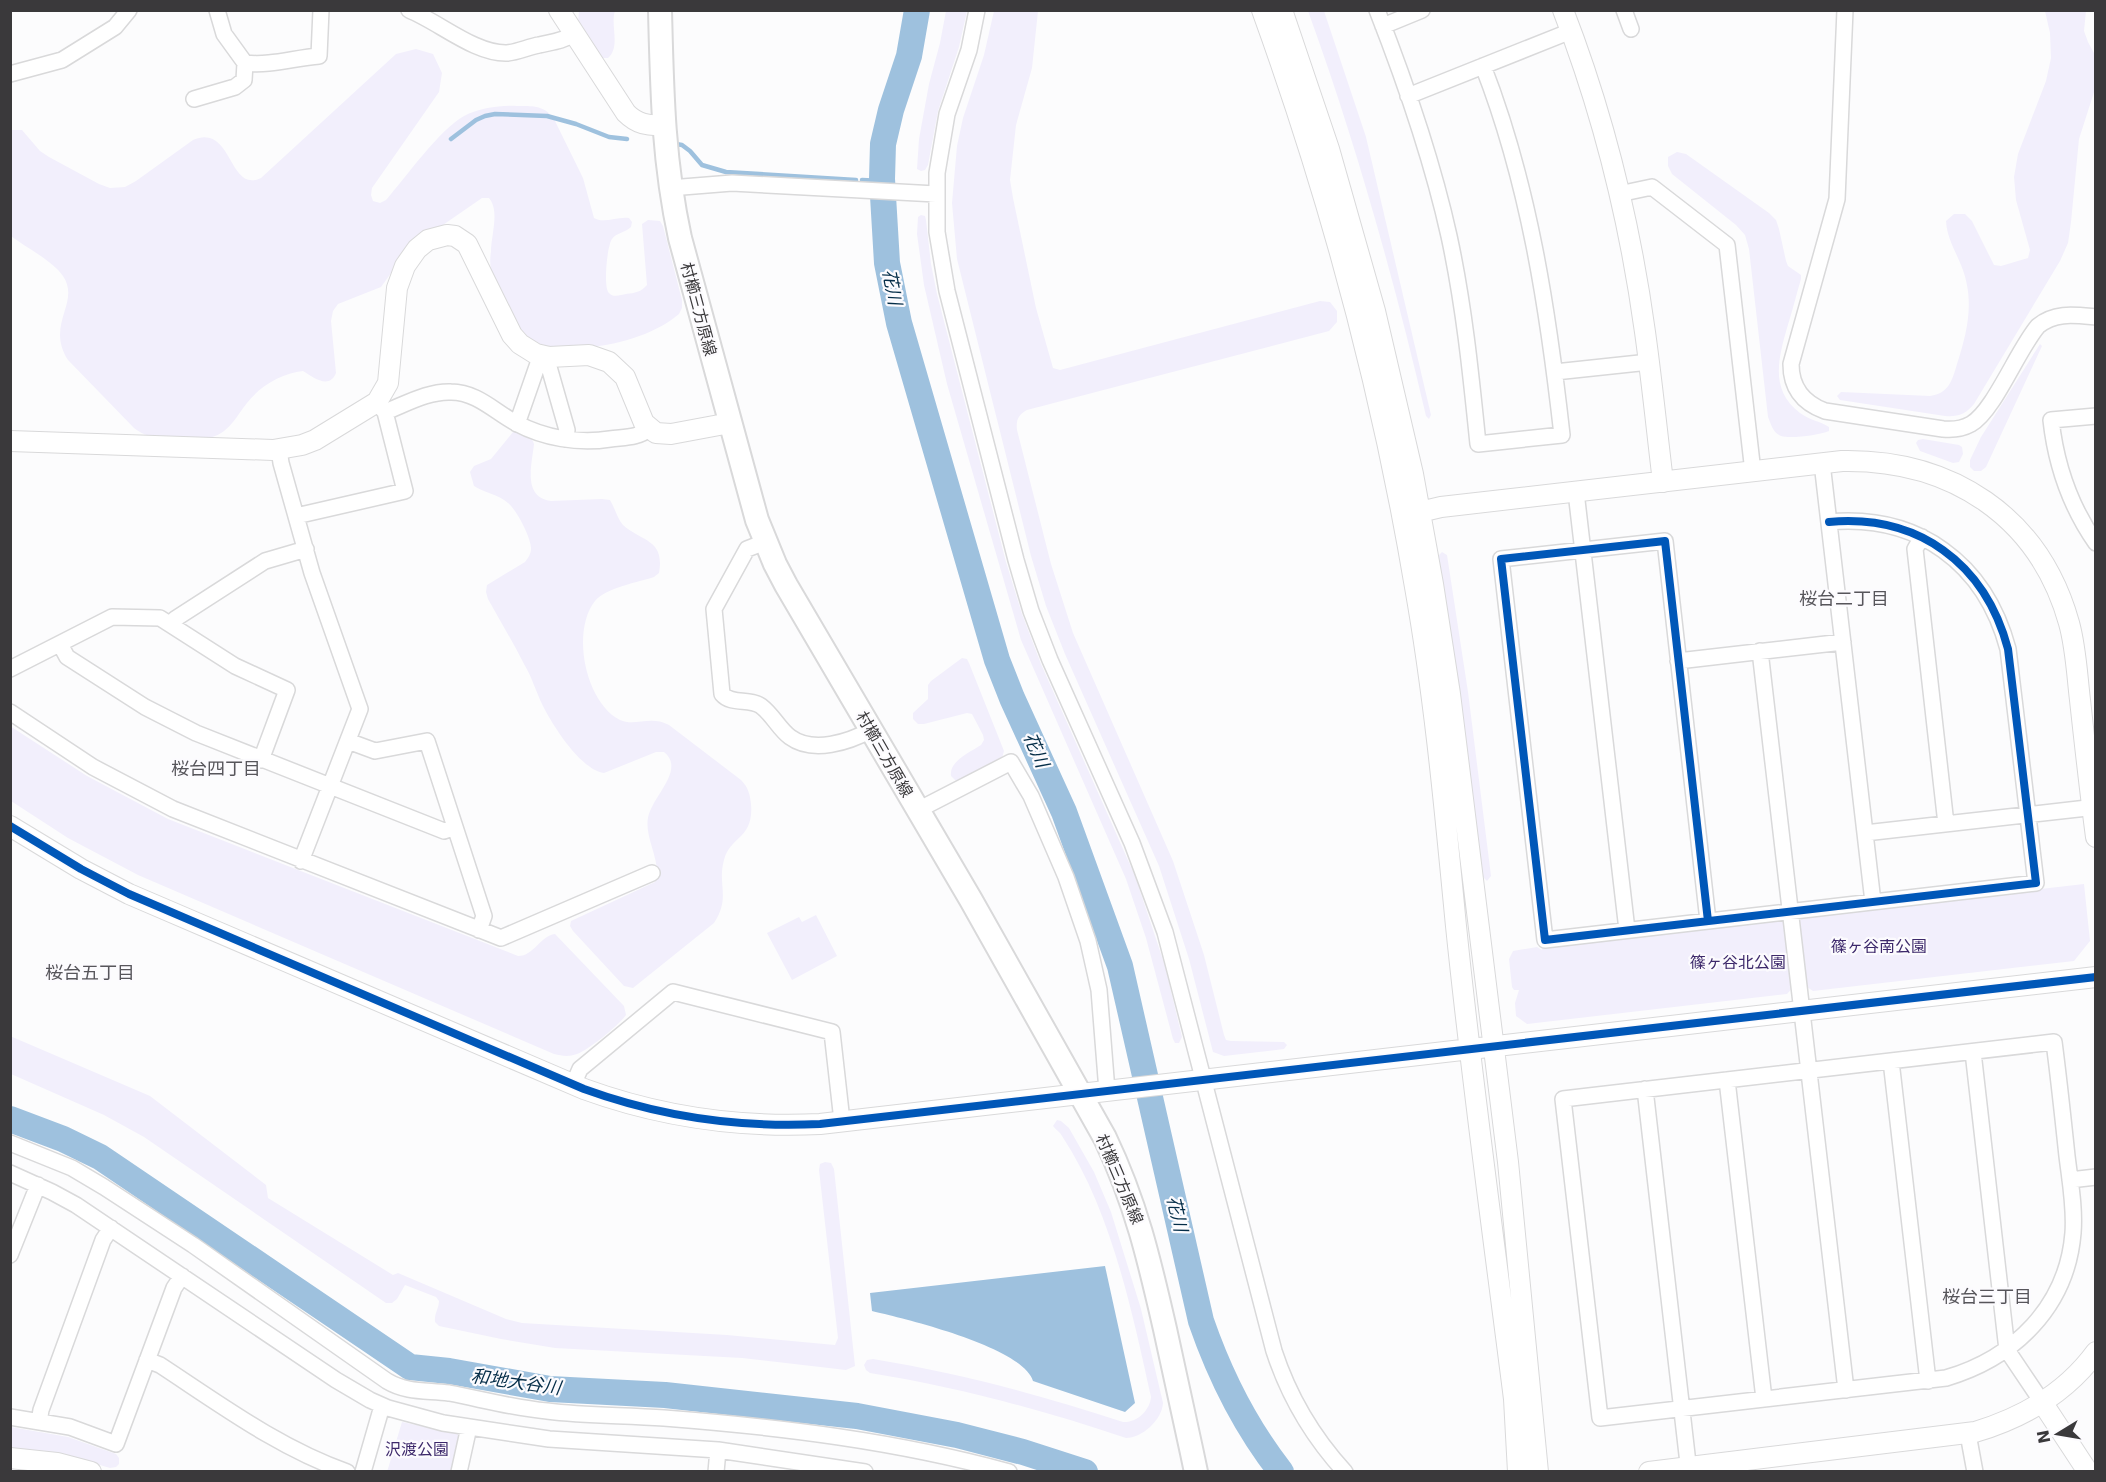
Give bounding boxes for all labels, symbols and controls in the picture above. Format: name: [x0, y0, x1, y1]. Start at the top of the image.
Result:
street label: 村櫛三方原線: [677, 260, 720, 358]
water label: 花川: [879, 267, 907, 309]
district label: 桜台二丁目: [1799, 588, 1889, 609]
street label: 村櫛三方原線: [852, 708, 917, 801]
water label: 花川: [1020, 729, 1054, 772]
district label: 桜台四丁目: [171, 758, 261, 779]
park label: 篠ヶ谷南公園: [1831, 937, 1927, 956]
park label: 篠ヶ谷北公園: [1690, 953, 1786, 972]
district label: 桜台五丁目: [45, 962, 135, 983]
street label: 村櫛三方原線: [1092, 1131, 1147, 1227]
water label: 花川: [1163, 1194, 1192, 1236]
district label: 桜台三丁目: [1942, 1286, 2032, 1307]
water label: 和地大谷川: [470, 1365, 564, 1398]
north arrow: [2028, 1404, 2088, 1464]
text: N: [2033, 1428, 2054, 1445]
park label: 沢渡公園: [385, 1440, 449, 1459]

